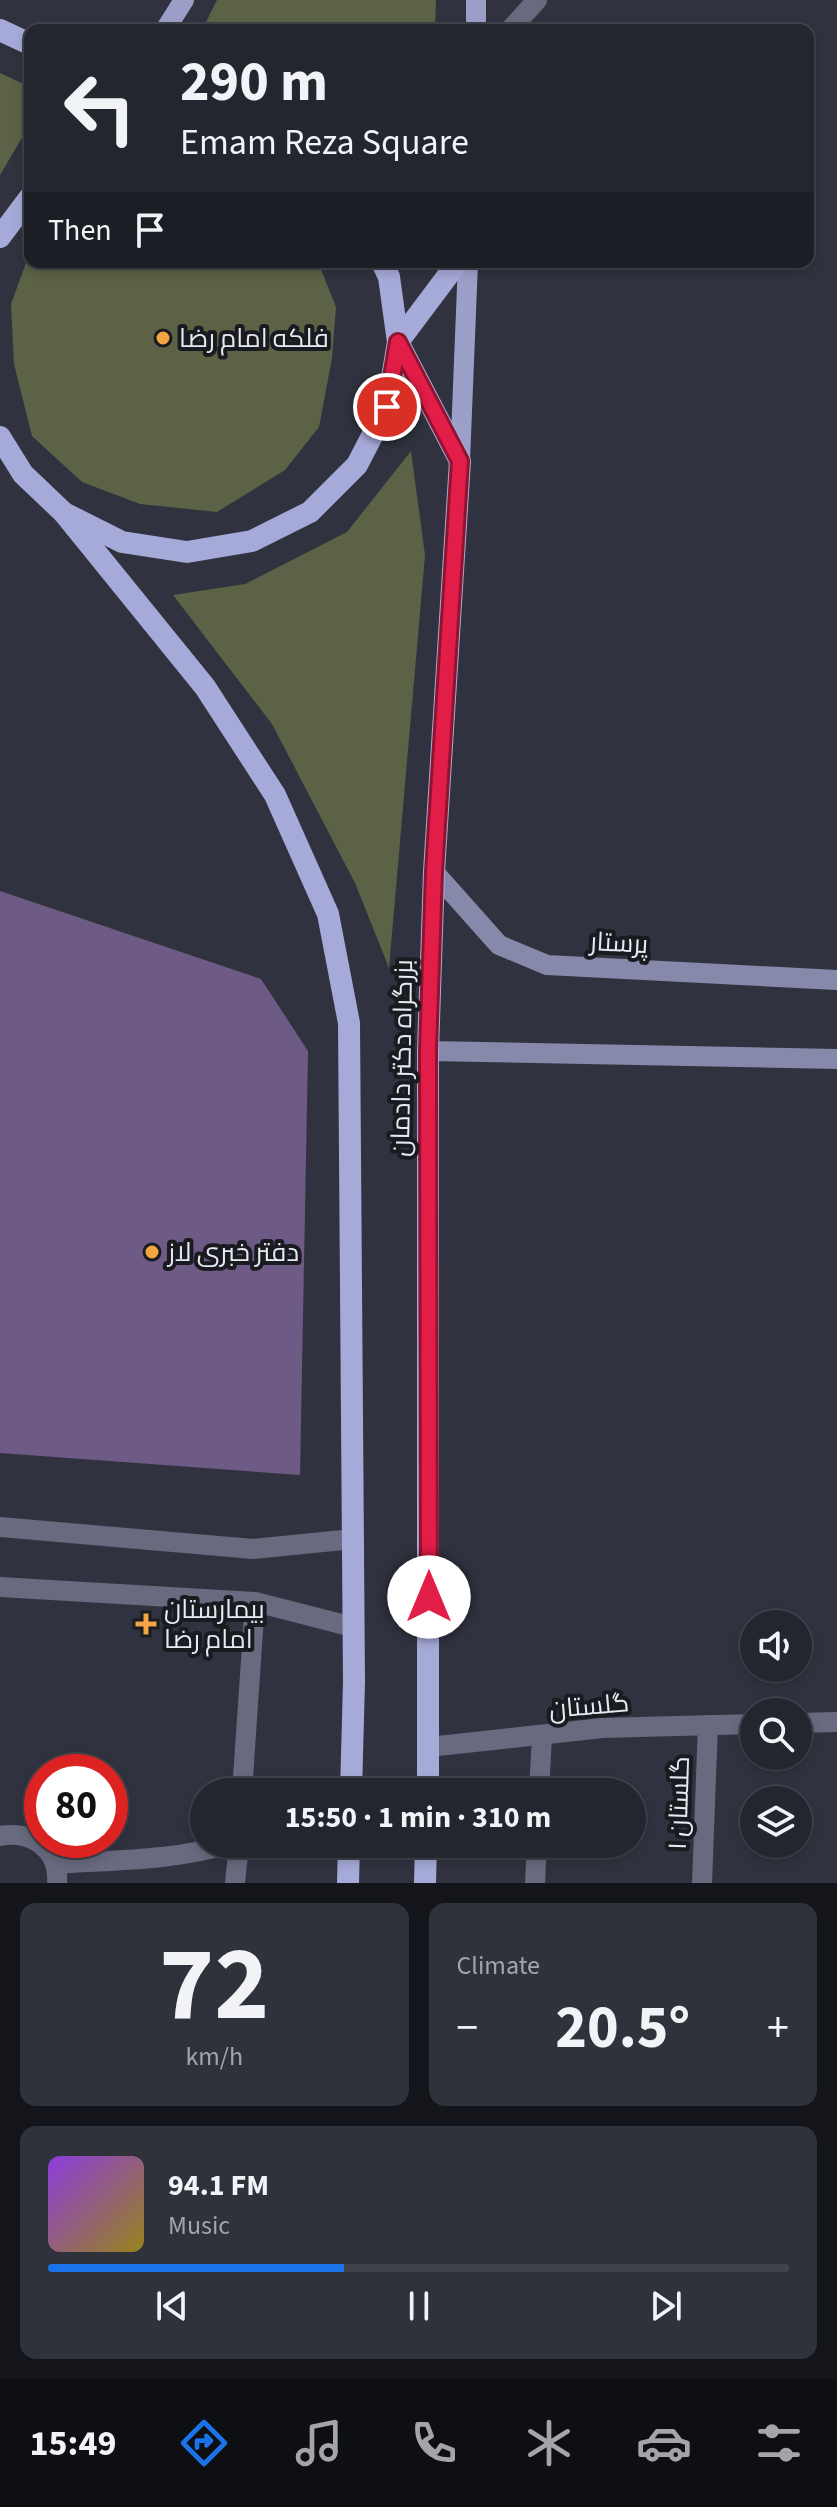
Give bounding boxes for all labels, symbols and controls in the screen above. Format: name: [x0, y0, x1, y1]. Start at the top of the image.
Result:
text: 290 m: [180, 43, 328, 122]
icon: left: [48, 56, 152, 160]
text: Emam Reza Square: [180, 117, 469, 168]
icon: arrive: [128, 208, 172, 252]
text: Then: [48, 209, 112, 252]
place label: فلكه امام رضا: [179, 320, 329, 357]
marker: فلكه امام رضا: [154, 329, 172, 347]
pin: [353, 373, 421, 441]
icon: arrive: [365, 385, 409, 429]
street label: پرستار: [587, 923, 649, 963]
street label: بزرگراه دکتر دادمان: [382, 959, 422, 1157]
place label: دفتر خبری لاز: [166, 1234, 299, 1271]
marker: دفتر خبری لاز: [143, 1243, 161, 1261]
position arrow: [387, 1555, 471, 1639]
place label: بیمارستان امام رضا: [164, 1591, 265, 1658]
map controls: [740, 1610, 812, 1858]
button: sound: [740, 1610, 812, 1682]
marker: بیمارستان امام رضا: [135, 1613, 157, 1635]
street label: گلستان: [547, 1684, 631, 1728]
button: search: [740, 1698, 812, 1770]
speed limit sign: 80: [24, 1754, 128, 1858]
street label: گلستان ۱: [659, 1755, 699, 1851]
button: layers: [740, 1786, 812, 1858]
text: 15:50 · 1 min · 310 m: [285, 1796, 551, 1839]
text: 72: [159, 1912, 269, 2060]
text: Climate: [457, 1947, 540, 1984]
text: 20.5°: [555, 1986, 690, 2071]
text: −: [457, 1997, 478, 2060]
text: +: [767, 1997, 789, 2060]
text: km/h: [185, 2038, 243, 2075]
text: 94.1 FM: [168, 2164, 269, 2207]
text: Music: [168, 2207, 230, 2244]
icon: previous: [150, 2284, 194, 2328]
icon: pause: [397, 2284, 441, 2328]
icon: next: [644, 2284, 688, 2328]
icon: directions: [176, 2415, 232, 2471]
icon: music: [291, 2415, 347, 2471]
icon: phone: [406, 2415, 462, 2471]
icon: climate: [521, 2415, 577, 2471]
icon: car: [636, 2415, 692, 2471]
icon: filters: [751, 2415, 807, 2471]
text: 15:49: [30, 2418, 116, 2469]

